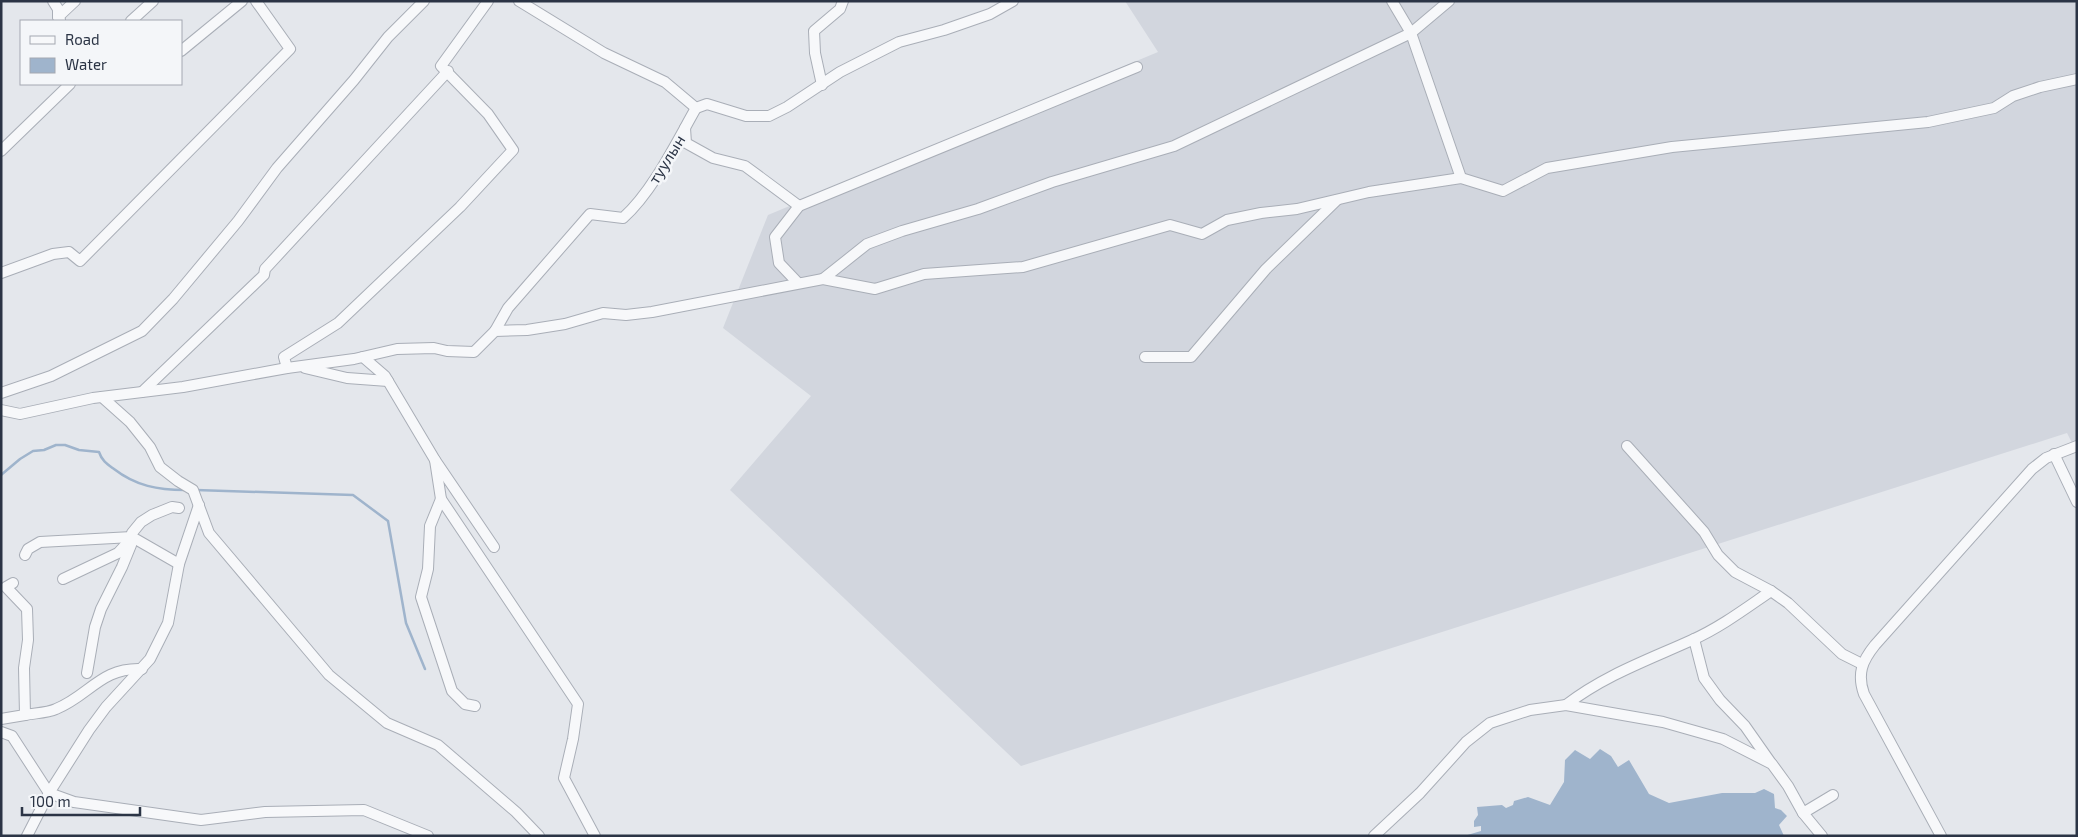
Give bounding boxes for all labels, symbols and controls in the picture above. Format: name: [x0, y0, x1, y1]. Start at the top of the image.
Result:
legend: [20, 20, 182, 85]
text: Road: [65, 30, 100, 48]
text: Water: [65, 55, 107, 73]
street label: туулын: [644, 131, 689, 188]
scale bar: [22, 784, 140, 816]
text: 100 m: [30, 792, 71, 810]

